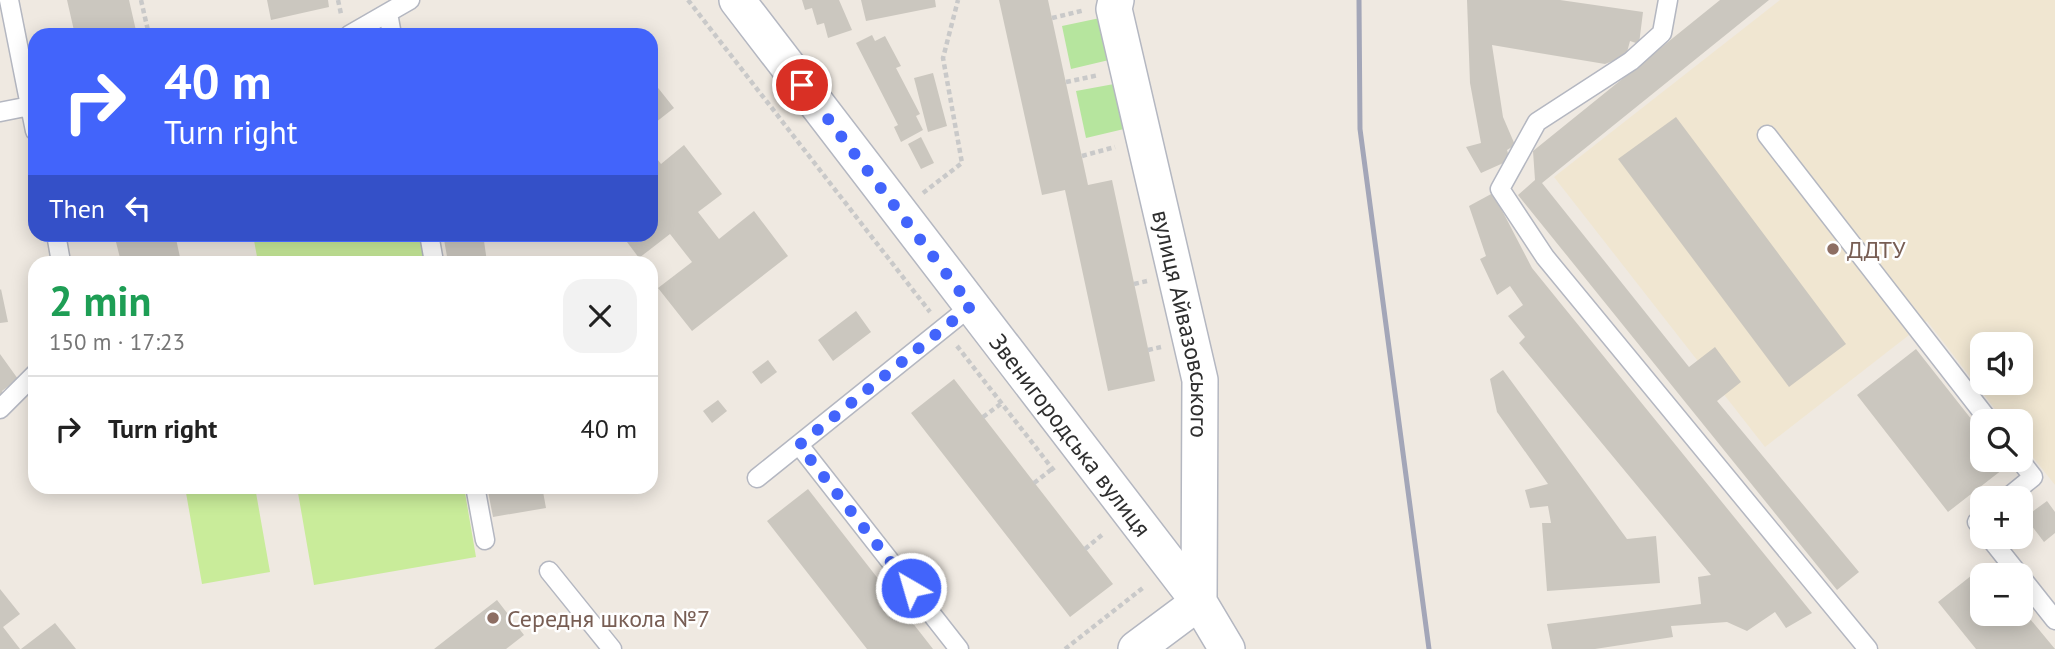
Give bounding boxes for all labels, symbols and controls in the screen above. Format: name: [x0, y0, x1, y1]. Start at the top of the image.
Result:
text: 40 m: [164, 49, 271, 113]
pin: [772, 55, 832, 115]
icon: right: [49, 56, 140, 147]
icon: arrive: [783, 66, 821, 104]
text: Turn right: [164, 111, 298, 153]
icon: left: [119, 189, 157, 227]
text: Then: [49, 192, 105, 225]
street label: вулиця Айвазовського: [1146, 207, 1215, 438]
place label: ДДТУ: [1847, 234, 1906, 265]
marker: ДДТУ: [1825, 241, 1841, 257]
text: 2 min: [49, 273, 151, 328]
button: close: [563, 279, 637, 353]
text: 150 m · 17:23: [49, 327, 185, 356]
street label: Звенигородська вулиця: [983, 327, 1158, 542]
map controls: [1970, 332, 2033, 626]
button: sound: [1970, 332, 2033, 395]
button: search: [1970, 409, 2033, 472]
icon: right: [49, 410, 87, 448]
text: Turn right: [108, 412, 217, 445]
text: 40 m: [581, 412, 637, 445]
button: +: [1970, 486, 2033, 549]
position arrow: [874, 551, 948, 625]
button: −: [1970, 563, 2033, 626]
place label: Середня школа №7: [507, 603, 710, 634]
marker: Середня школа №7: [485, 610, 501, 626]

